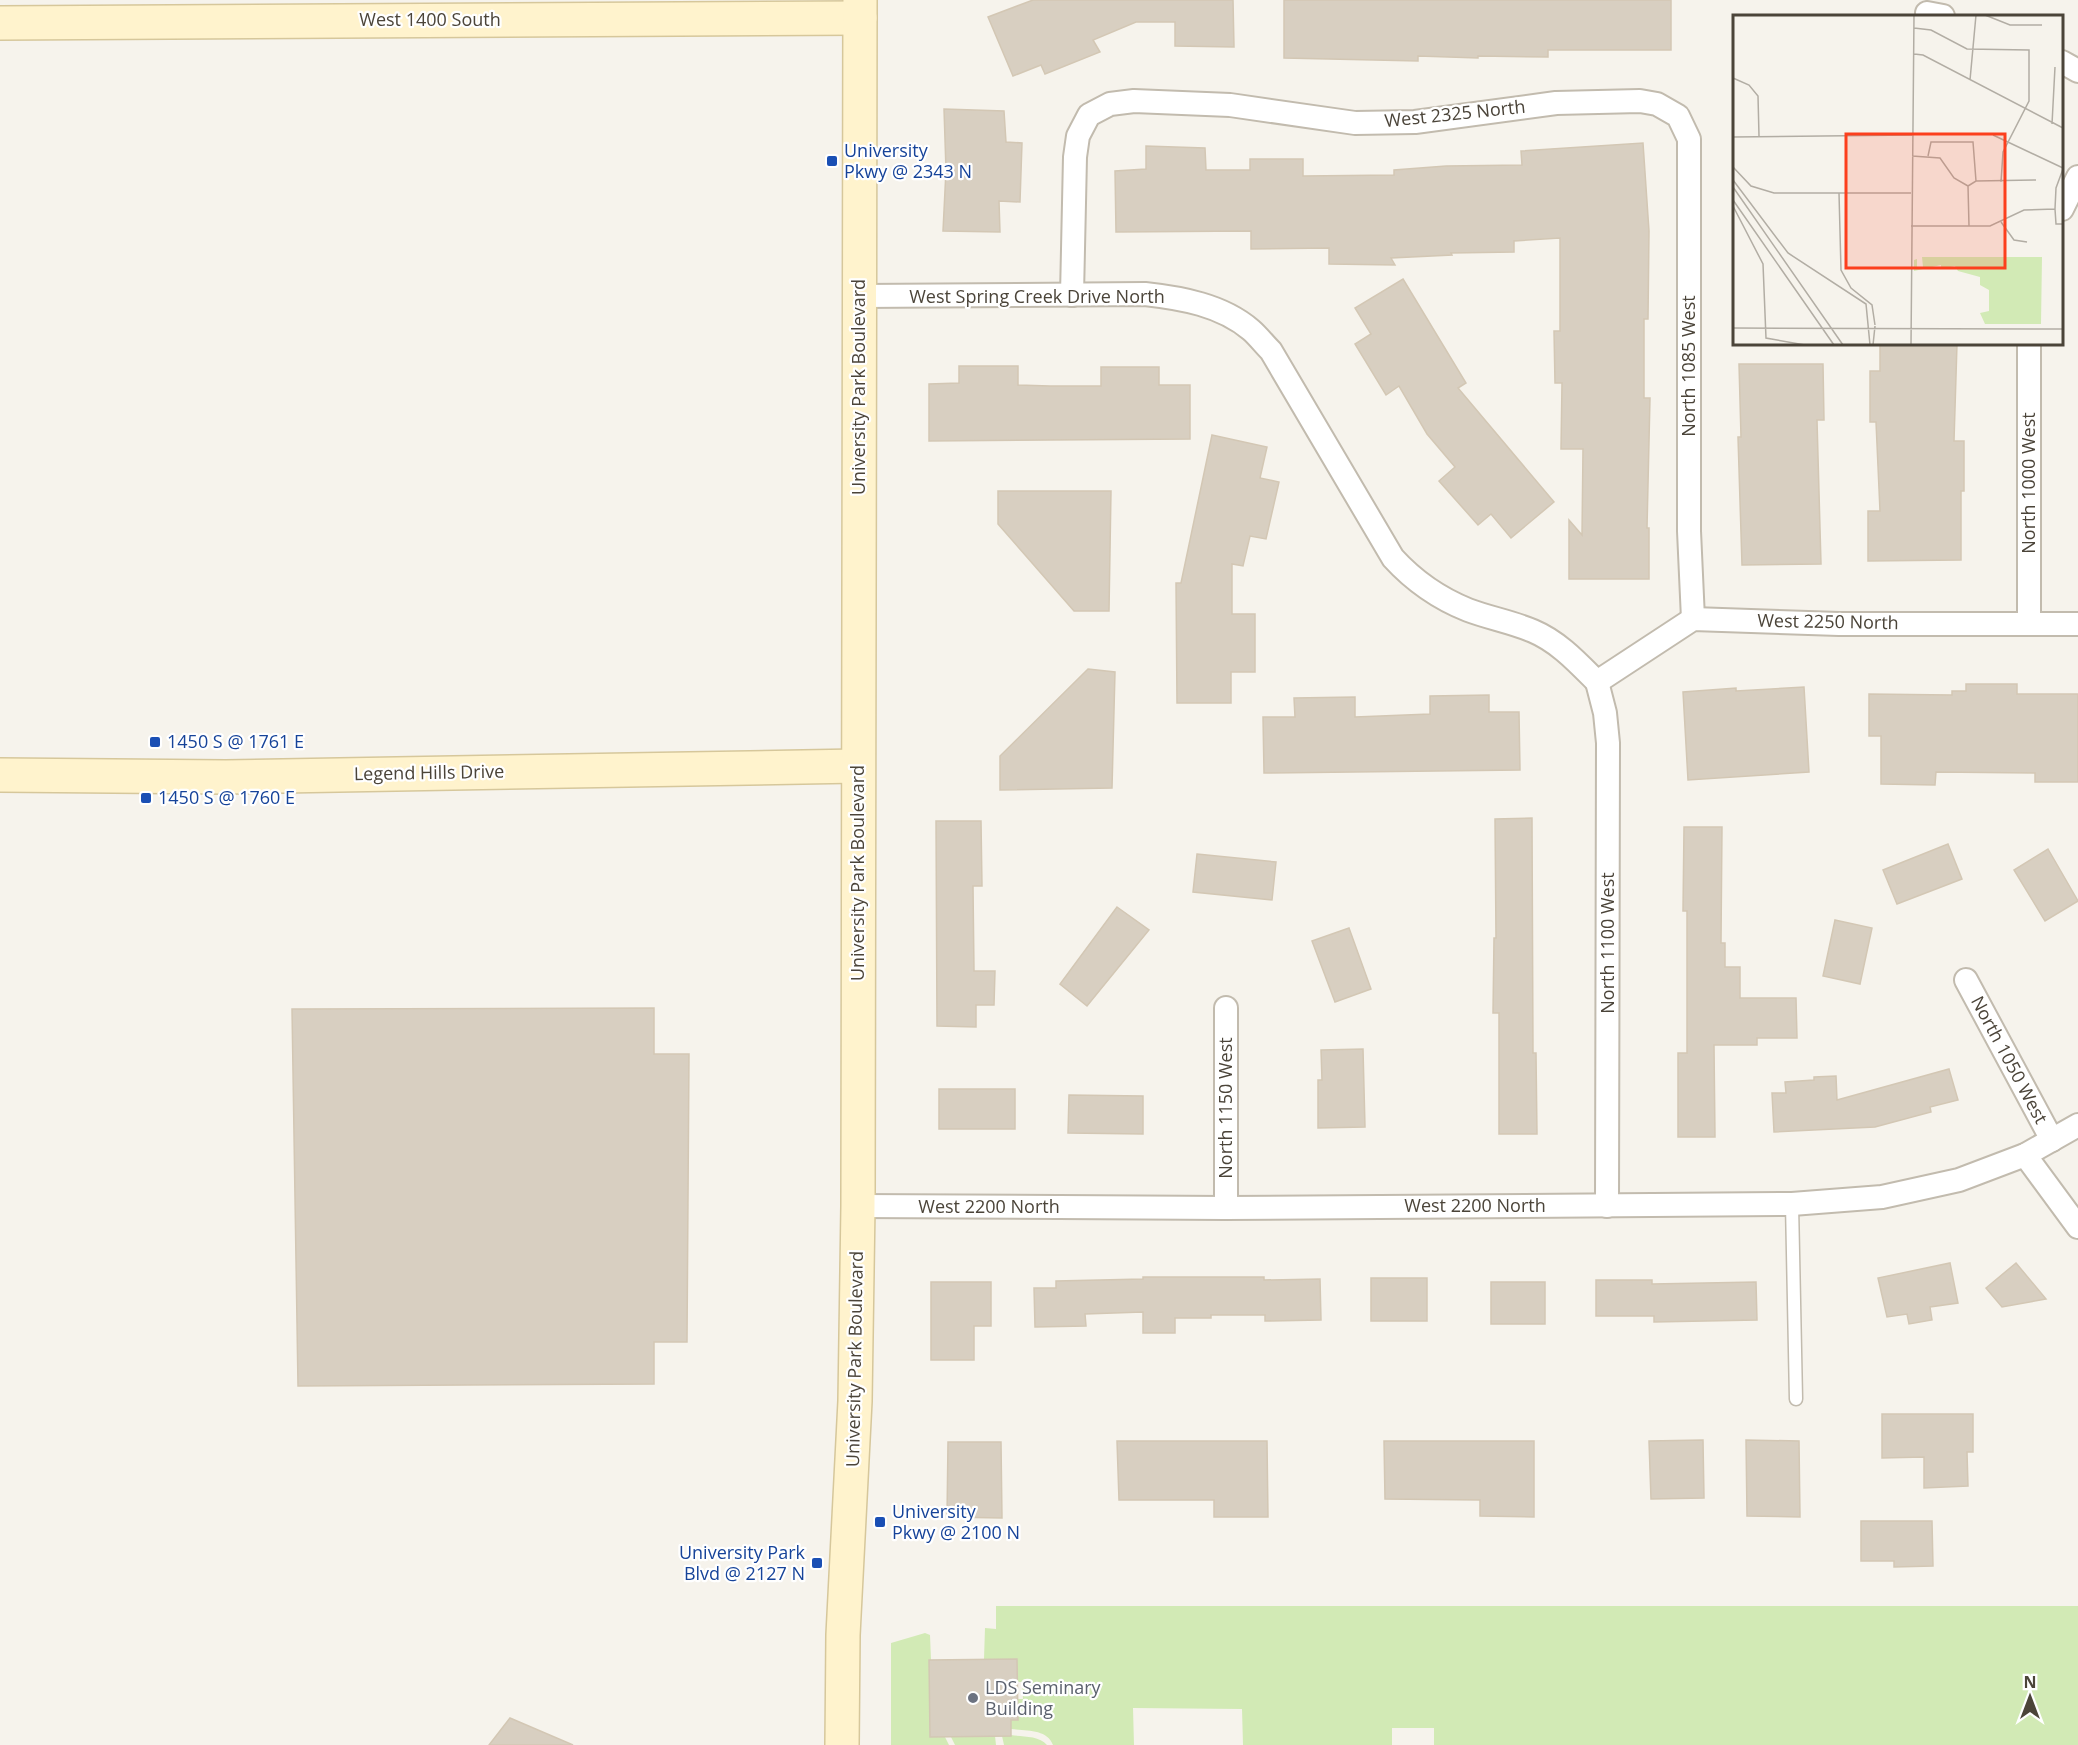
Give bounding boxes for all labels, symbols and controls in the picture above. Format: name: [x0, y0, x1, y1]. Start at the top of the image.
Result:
street label: West 1400 South: [359, 7, 501, 31]
inset map: [1733, 15, 2063, 345]
street label: West 2325 North: [1383, 94, 1526, 132]
place label: University Pkwy @ 2343 N: [844, 138, 972, 183]
marker: University Pkwy @ 2343 N: [825, 154, 839, 168]
street label: University Park Boulevard: [846, 279, 870, 495]
street label: West Spring Creek Drive North: [909, 284, 1165, 308]
street label: North 1085 West: [1676, 295, 1700, 437]
street label: North 1000 West: [2016, 412, 2040, 554]
street label: West 2250 North: [1757, 608, 1899, 634]
place label: 1450 S @ 1761 E: [167, 729, 304, 753]
marker: 1450 S @ 1761 E: [148, 735, 162, 749]
street label: Legend Hills Drive: [354, 759, 504, 785]
street label: University Park Boulevard: [845, 765, 869, 981]
place label: 1450 S @ 1760 E: [158, 785, 295, 809]
marker: 1450 S @ 1760 E: [139, 791, 153, 805]
street label: North 1100 West: [1595, 872, 1619, 1014]
street label: North 1050 West: [1966, 991, 2054, 1128]
street label: North 1150 West: [1213, 1037, 1237, 1179]
street label: West 2200 North: [1404, 1193, 1546, 1217]
street label: West 2200 North: [918, 1194, 1060, 1218]
street label: University Park Boulevard: [840, 1251, 868, 1467]
place label: University Pkwy @ 2100 N: [892, 1499, 1020, 1544]
marker: University Pkwy @ 2100 N: [873, 1515, 887, 1529]
place label: University Park Blvd @ 2127 N: [679, 1540, 806, 1585]
marker: University Park Blvd @ 2127 N: [810, 1556, 824, 1570]
north arrow: [2000, 1667, 2060, 1727]
text: N: [2023, 1671, 2037, 1693]
place label: LDS Seminary Building: [985, 1675, 1102, 1720]
marker: LDS Seminary Building: [966, 1691, 980, 1705]

